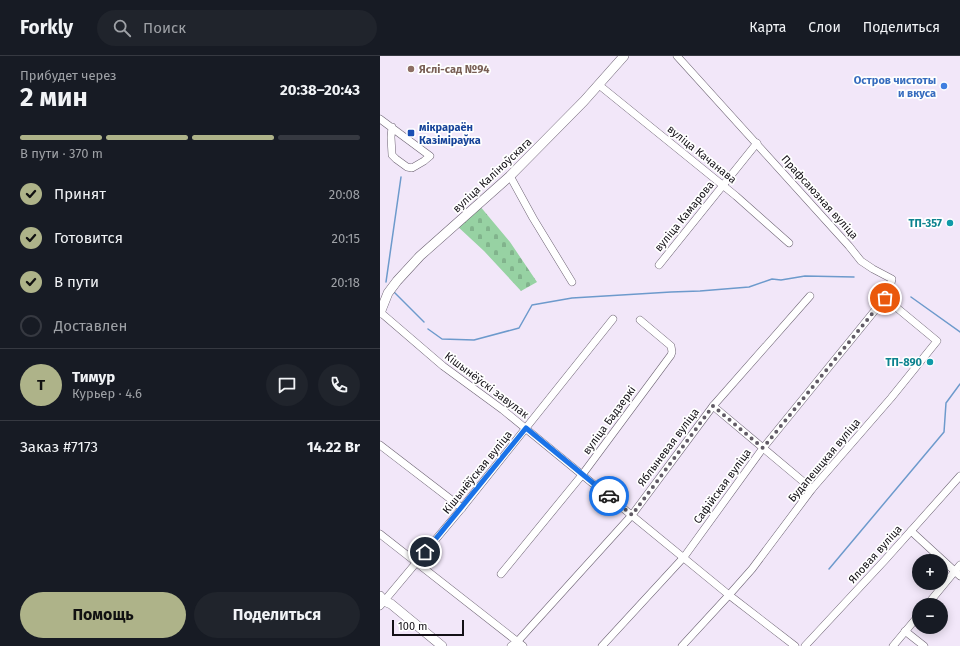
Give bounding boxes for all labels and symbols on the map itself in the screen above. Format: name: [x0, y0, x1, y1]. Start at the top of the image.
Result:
place label: Яслі-сад №94: [419, 63, 489, 76]
marker: Яслі-сад №94: [406, 64, 416, 74]
place label: Остров чистоты и вкуса: [854, 74, 936, 100]
marker: Остров чистоты и вкуса: [939, 81, 949, 91]
place label: мікрараён Казіміраўка: [419, 121, 481, 147]
street label: вуліца Качанава: [665, 123, 739, 186]
marker: мікрараён Казіміраўка: [406, 128, 416, 138]
street label: вуліца Каліноўскага: [450, 135, 535, 215]
street label: Прафсаюзная вуліца: [779, 153, 861, 242]
street label: вуліца Камарова: [652, 178, 717, 254]
place label: ТП-357: [908, 217, 942, 230]
marker: ТП-357: [945, 218, 955, 228]
pin: [868, 281, 902, 315]
street label: Кішынёўскі завулак: [442, 350, 532, 421]
place label: ТП-890: [885, 356, 923, 369]
marker: ТП-890: [925, 357, 935, 367]
street label: вуліца Бадзеркі: [580, 384, 639, 457]
street label: Яблыневая вуліца: [635, 406, 702, 489]
street label: Будапешцкая вуліца: [786, 416, 863, 505]
street label: Кішынёўская вуліца: [440, 428, 515, 517]
street label: Сафійская вуліца: [691, 446, 754, 526]
courier: [589, 476, 629, 516]
street label: Яловая вуліца: [846, 523, 905, 586]
pin: [408, 535, 442, 569]
scale bar: [392, 618, 464, 637]

